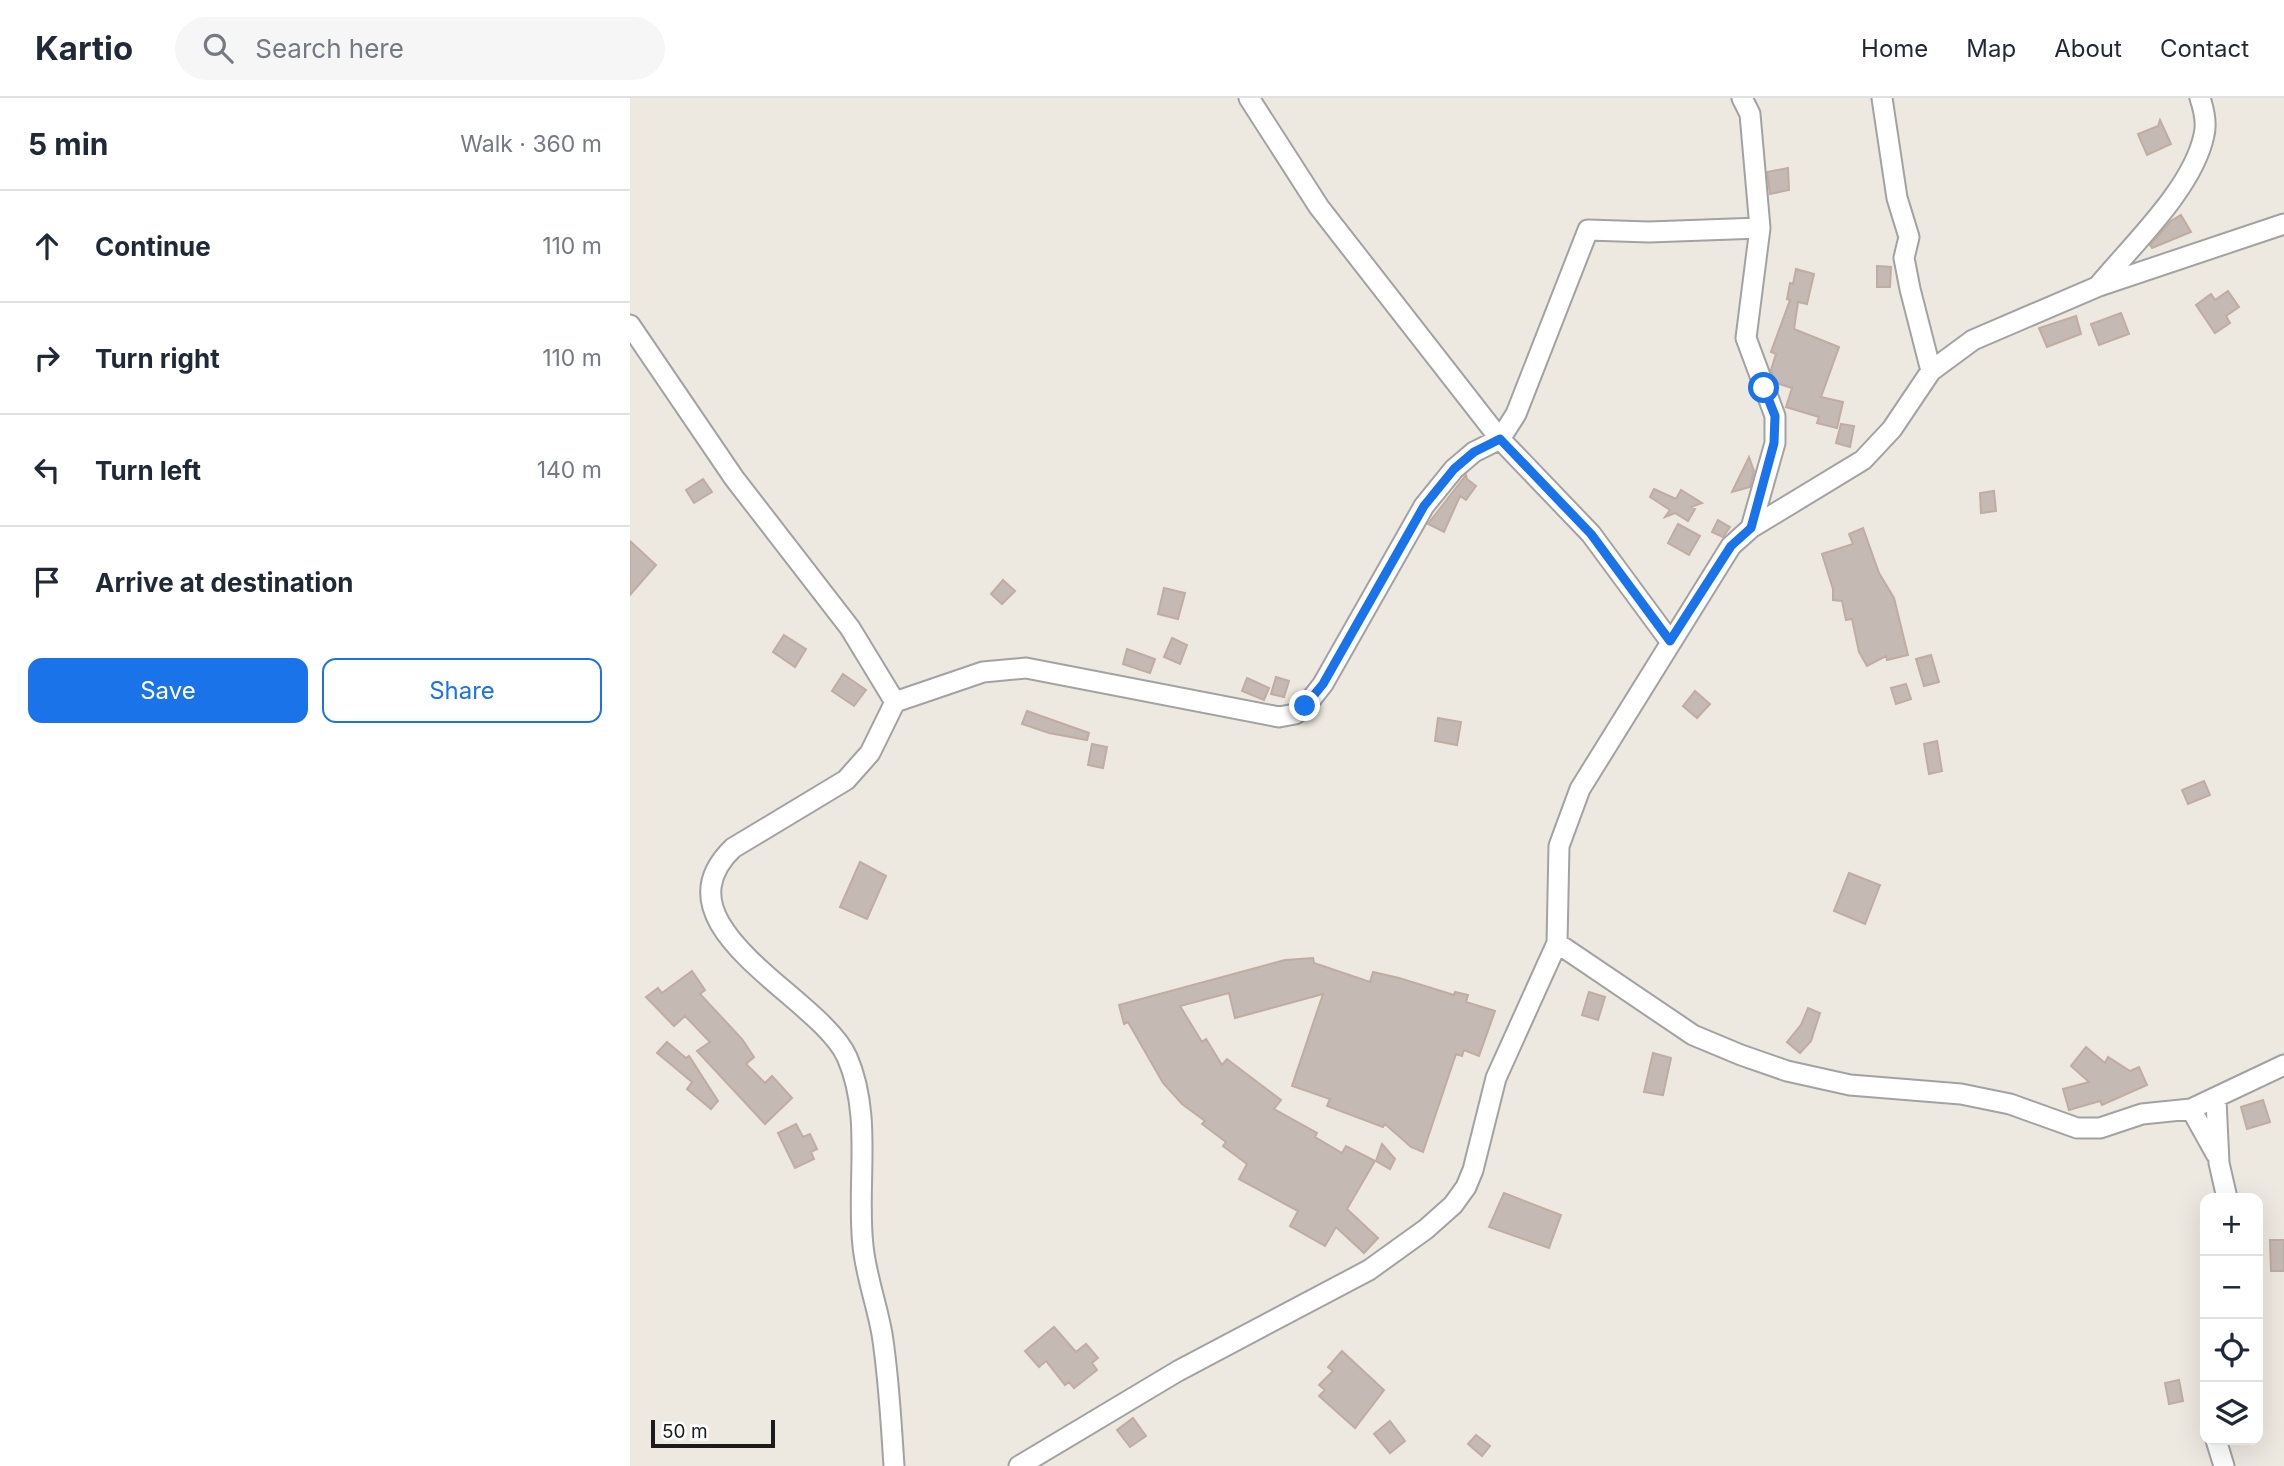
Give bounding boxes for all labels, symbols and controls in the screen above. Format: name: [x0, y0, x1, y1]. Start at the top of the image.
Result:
search box: [175, 17, 665, 80]
text: Kartio: [35, 28, 133, 68]
icon: search: [199, 29, 237, 67]
text: Search here: [255, 33, 404, 64]
text: Home: [1861, 34, 1928, 63]
text: Map: [1966, 34, 2016, 63]
text: About: [2054, 34, 2122, 63]
text: Contact: [2160, 34, 2249, 63]
text: 5 min: [28, 126, 108, 162]
text: Walk · 360 m: [460, 130, 602, 158]
icon: ahead: [28, 227, 66, 265]
text: Continue: [95, 231, 211, 262]
text: 110 m: [542, 232, 602, 260]
icon: right: [28, 339, 66, 377]
text: Turn right: [95, 343, 220, 374]
text: 110 m: [542, 344, 602, 372]
route start: [1748, 372, 1779, 403]
icon: left: [28, 451, 66, 489]
text: Turn left: [95, 455, 201, 486]
text: 140 m: [537, 456, 602, 484]
icon: arrive: [28, 563, 66, 601]
text: Arrive at destination: [95, 567, 354, 598]
button: Save: [28, 658, 308, 723]
button: Share: [322, 658, 602, 723]
route end: [1289, 690, 1320, 721]
map controls: [2200, 1193, 2263, 1445]
button: +: [2200, 1193, 2263, 1256]
button: −: [2200, 1256, 2263, 1319]
button: locate: [2200, 1319, 2263, 1382]
button: layers: [2200, 1382, 2263, 1445]
scale bar: [651, 1417, 775, 1449]
text: 50 m: [662, 1420, 708, 1443]

